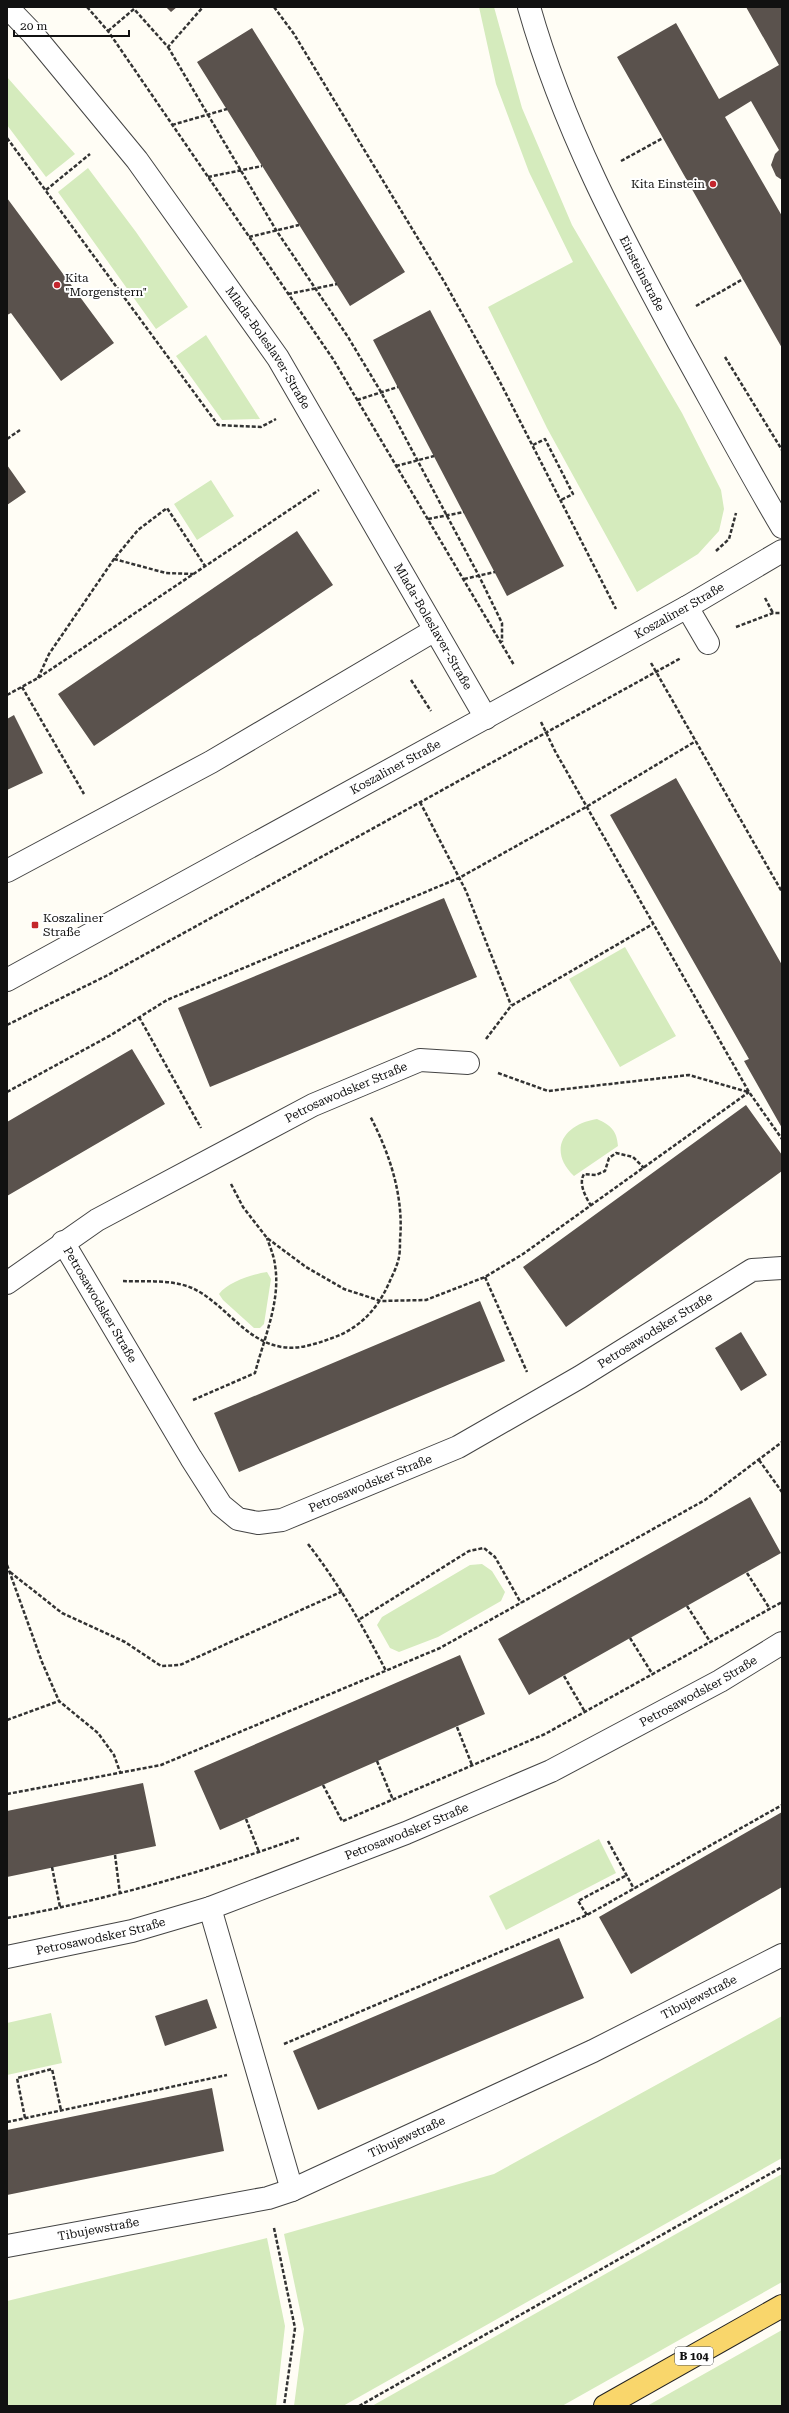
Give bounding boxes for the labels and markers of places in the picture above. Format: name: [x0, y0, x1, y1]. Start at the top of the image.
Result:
place label: Kita Einstein: [631, 177, 705, 191]
marker: Kita Einstein: [708, 179, 718, 189]
place label: Kita "Morgenstern": [65, 271, 147, 299]
marker: Kita "Morgenstern": [52, 280, 62, 290]
place label: Koszaliner Straße: [43, 911, 103, 939]
marker: Koszaliner Straße: [30, 920, 40, 930]

